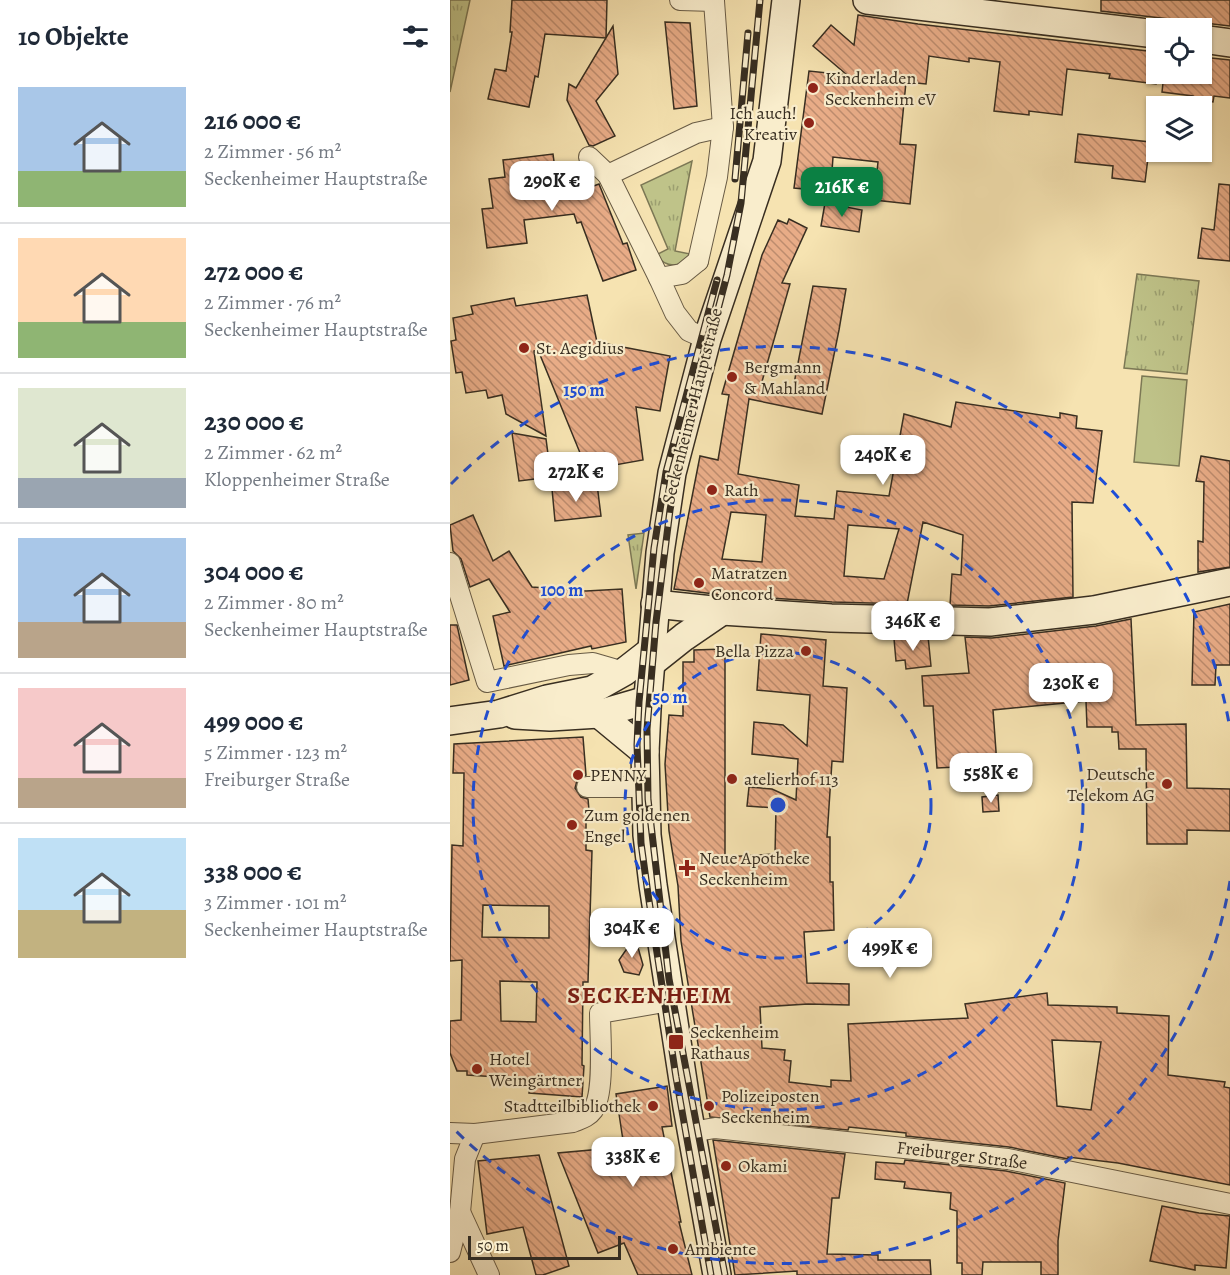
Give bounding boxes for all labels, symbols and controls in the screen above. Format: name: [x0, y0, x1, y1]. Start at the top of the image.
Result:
map controls: [1146, 18, 1212, 162]
button: locate: [1146, 18, 1212, 84]
text: 10 Objekte: [18, 19, 129, 54]
icon: filters: [399, 20, 432, 53]
place label: Kinderladen Seckenheim eV: [825, 66, 936, 111]
marker: Kinderladen Seckenheim eV: [806, 81, 820, 95]
button: layers: [1146, 96, 1212, 162]
place label: Ich auch! Kreativ: [730, 101, 798, 146]
text: 216 000 €: [204, 103, 301, 138]
icon: home: [66, 111, 138, 183]
marker: Ich auch! Kreativ: [802, 116, 816, 130]
text: 2 Zimmer · 56 m²: [204, 138, 341, 165]
pin: 290K €: [503, 161, 601, 212]
text: Seckenheimer Hauptstraße: [204, 165, 428, 192]
text: 290K €: [523, 167, 581, 194]
pin: 216K €: [793, 167, 891, 218]
text: 216K €: [815, 173, 869, 200]
text: 272 000 €: [204, 254, 303, 289]
icon: home: [66, 262, 138, 334]
text: 2 Zimmer · 76 m²: [204, 289, 341, 316]
street label: Seckenheimer Hauptstraße: [656, 305, 728, 507]
text: Seckenheimer Hauptstraße: [204, 316, 428, 343]
place label: St. Aegidius: [536, 336, 624, 360]
marker: St. Aegidius: [517, 341, 531, 355]
place label: Bergmann & Mahland: [744, 355, 826, 400]
marker: Bergmann & Mahland: [725, 370, 739, 384]
text: 150 m: [563, 378, 605, 402]
text: 230 000 €: [204, 404, 304, 439]
icon: home: [66, 412, 138, 484]
pin: 240K €: [834, 435, 932, 486]
text: 2 Zimmer · 62 m²: [204, 439, 342, 466]
text: 240K €: [854, 441, 912, 468]
pin: 272K €: [527, 452, 625, 503]
text: 272K €: [548, 458, 604, 485]
text: Kloppenheimer Straße: [204, 466, 390, 493]
place label: Rath: [724, 478, 759, 502]
marker: Rath: [705, 483, 719, 497]
text: 304 000 €: [204, 554, 304, 589]
place label: Matratzen Concord: [711, 561, 788, 606]
icon: home: [66, 562, 138, 634]
marker: Matratzen Concord: [692, 576, 706, 590]
text: 100 m: [541, 578, 583, 602]
text: 2 Zimmer · 80 m²: [204, 589, 344, 616]
pin: 346K €: [864, 601, 962, 652]
text: 346K €: [885, 607, 941, 634]
text: Seckenheimer Hauptstraße: [204, 616, 428, 643]
place label: Bella Pizza: [715, 639, 795, 663]
marker: Bella Pizza: [799, 644, 813, 658]
pin: 230K €: [1022, 663, 1120, 714]
text: 230K €: [1043, 669, 1099, 696]
text: 50 m: [653, 685, 687, 709]
text: 499 000 €: [204, 704, 304, 739]
icon: home: [66, 712, 138, 784]
text: 5 Zimmer · 123 m²: [204, 739, 347, 766]
pin: 558K €: [942, 753, 1040, 804]
text: 558K €: [964, 759, 1018, 786]
place label: Deutsche Telekom AG: [1067, 762, 1155, 807]
place label: PENNY: [590, 763, 647, 787]
text: Freiburger Straße: [204, 766, 350, 793]
place label: atelierhof 113: [744, 767, 839, 791]
marker: PENNY: [571, 768, 585, 782]
marker: atelierhof 113: [725, 772, 739, 786]
marker: Deutsche Telekom AG: [1160, 777, 1174, 791]
centre of rings: [768, 795, 788, 815]
place label: Zum goldenen Engel: [584, 803, 690, 848]
marker: Zum goldenen Engel: [565, 818, 579, 832]
place label: Neue Apotheke Seckenheim: [699, 846, 810, 891]
text: 338 000 €: [204, 854, 302, 889]
marker: Neue Apotheke Seckenheim: [680, 861, 694, 875]
icon: home: [66, 862, 138, 934]
text: 3 Zimmer · 101 m²: [204, 889, 347, 916]
pin: 304K €: [583, 908, 681, 959]
text: 304K €: [604, 914, 660, 941]
text: Seckenheimer Hauptstraße: [204, 916, 428, 943]
pin: 499K €: [841, 928, 939, 979]
text: 499K €: [862, 934, 918, 961]
district label: SECKENHEIM: [567, 979, 733, 1011]
place label: Seckenheim Rathaus: [690, 1020, 779, 1065]
marker: Seckenheim Rathaus: [667, 1033, 685, 1051]
place label: Hotel Weingärtner: [488, 1047, 582, 1092]
marker: Hotel Weingärtner: [470, 1062, 484, 1076]
place label: Polizeiposten Seckenheim: [721, 1084, 820, 1129]
place label: Stadtteilbibliothek: [504, 1094, 641, 1118]
marker: Stadtteilbibliothek: [646, 1099, 660, 1113]
marker: Polizeiposten Seckenheim: [702, 1099, 716, 1113]
street label: Freiburger Straße: [895, 1135, 1029, 1175]
pin: 338K €: [584, 1137, 682, 1188]
text: 338K €: [606, 1143, 660, 1170]
place label: Okami: [738, 1154, 787, 1178]
marker: Okami: [719, 1159, 733, 1173]
scale bar: [468, 1233, 621, 1260]
text: 50 m: [477, 1235, 509, 1257]
place label: Ambiente: [684, 1237, 756, 1261]
marker: Ambiente: [666, 1242, 680, 1256]

